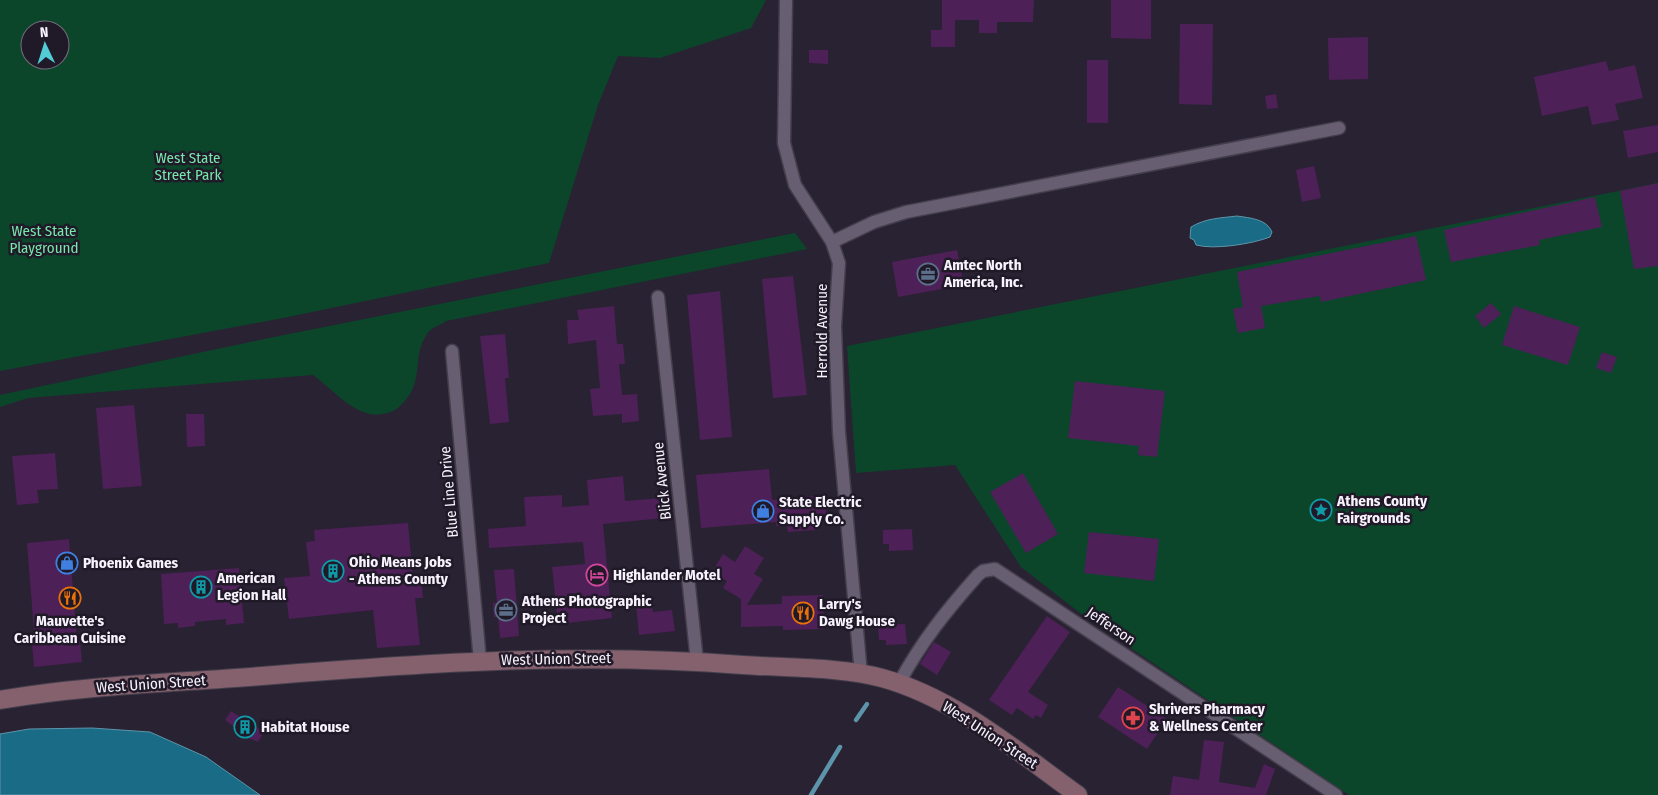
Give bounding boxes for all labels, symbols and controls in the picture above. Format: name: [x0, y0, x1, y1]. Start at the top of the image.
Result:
north arrow: [20, 20, 70, 70]
text: N: [39, 24, 49, 41]
park label: West State Street Park: [154, 149, 222, 184]
park label: West State Playground: [10, 222, 78, 257]
place label: Amtec North America, Inc.: [943, 256, 1024, 291]
office icon: Amtec North America, Inc.: [916, 262, 940, 286]
street label: Herrold Avenue: [813, 284, 831, 378]
street label: Blick Avenue: [649, 441, 675, 521]
street label: Blue Line Drive: [436, 445, 462, 539]
place label: Athens County Fairgrounds: [1336, 492, 1428, 527]
place label: State Electric Supply Co.: [779, 493, 862, 528]
place icon: Athens County Fairgrounds: [1309, 498, 1333, 522]
shop icon: State Electric Supply Co.: [751, 499, 775, 523]
shop icon: Phoenix Games: [55, 551, 79, 575]
place label: Ohio Means Jobs - Athens County: [349, 553, 452, 588]
place label: Phoenix Games: [83, 554, 179, 572]
building icon: Ohio Means Jobs - Athens County: [321, 559, 345, 583]
hotel icon: Highlander Motel: [585, 563, 609, 587]
place label: Highlander Motel: [613, 566, 721, 584]
place label: American Legion Hall: [216, 569, 287, 604]
building icon: American Legion Hall: [189, 575, 213, 599]
restaurant icon: Mauvette's Caribbean Cuisine: [58, 586, 82, 610]
place label: Athens Photographic Project: [521, 592, 652, 627]
place label: Larry's Dawg House: [819, 595, 895, 630]
office icon: Athens Photographic Project: [494, 598, 518, 622]
restaurant icon: Larry's Dawg House: [791, 601, 815, 625]
street label: Jefferson: [1083, 603, 1139, 649]
place label: Mauvette's Caribbean Cuisine: [14, 612, 126, 647]
street label: West Union Street: [501, 649, 611, 669]
street label: West Union Street: [95, 671, 207, 697]
street label: West Union Street: [939, 697, 1041, 773]
place label: Shrivers Pharmacy & Wellness Center: [1149, 700, 1266, 735]
pharmacy icon: Shrivers Pharmacy & Wellness Center: [1121, 706, 1145, 730]
building icon: Habitat House: [233, 715, 257, 739]
place label: Habitat House: [261, 718, 350, 736]

